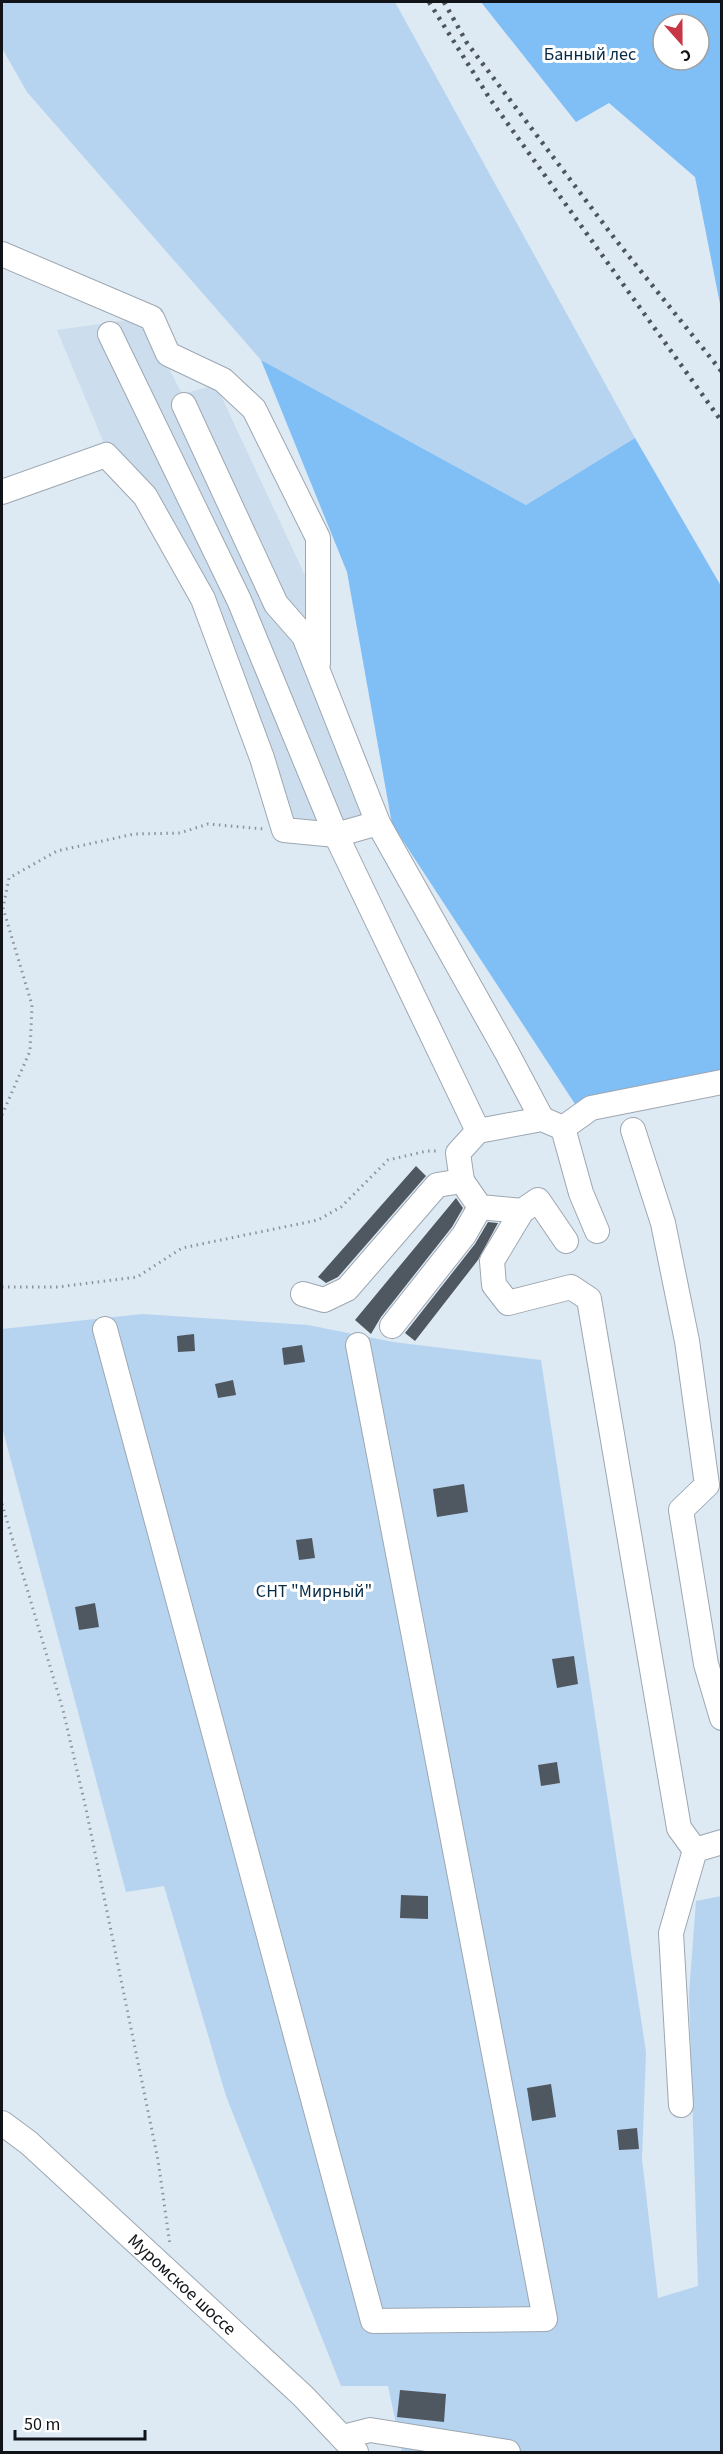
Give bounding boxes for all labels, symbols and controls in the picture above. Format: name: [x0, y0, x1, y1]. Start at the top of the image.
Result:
north arrow: [651, 12, 711, 72]
park label: Банный лес: [544, 42, 636, 67]
text: С: [678, 43, 694, 67]
park label: СНТ "Мирный": [256, 1579, 372, 1604]
street label: Муромское шоссе: [122, 2228, 242, 2341]
scale bar: [15, 2403, 146, 2441]
text: 50 m: [24, 2412, 60, 2437]

